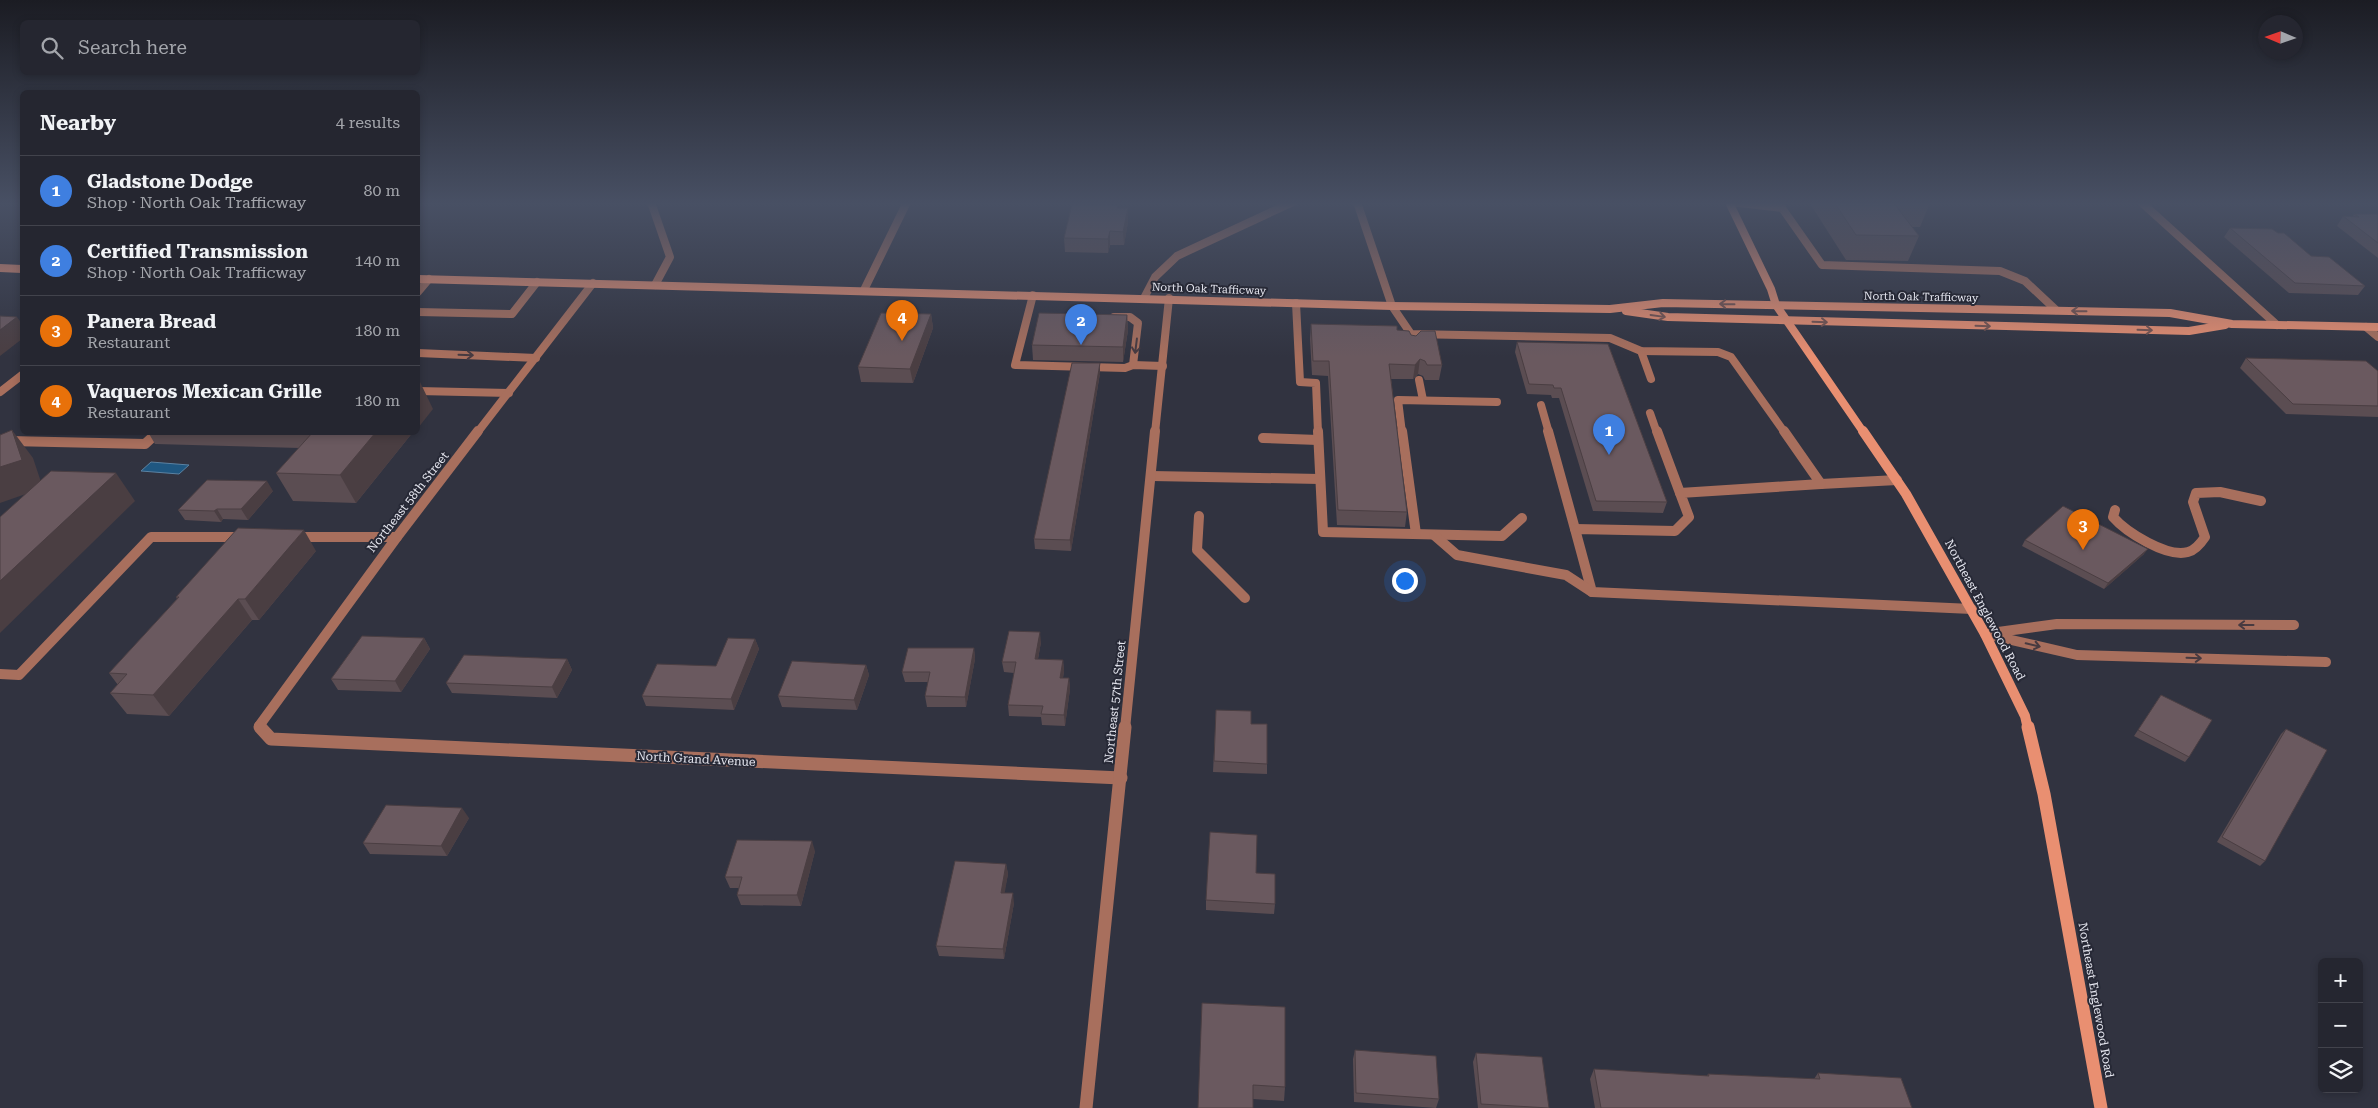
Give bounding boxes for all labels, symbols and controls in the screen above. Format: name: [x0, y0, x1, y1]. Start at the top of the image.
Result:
north arrow: [2258, 15, 2303, 60]
search box: [20, 20, 420, 75]
icon: search: [38, 34, 66, 62]
text: Search here: [78, 36, 187, 59]
text: Nearby: [40, 111, 116, 135]
text: 4 results: [336, 113, 400, 132]
text: Gladstone Dodge: [87, 170, 253, 193]
text: 1: [52, 181, 60, 200]
text: 80 m: [363, 181, 400, 200]
text: Shop · North Oak Trafficway: [87, 193, 306, 212]
text: Certified Transmission: [87, 240, 308, 263]
text: 2: [52, 251, 60, 270]
text: 140 m: [354, 251, 400, 270]
text: Shop · North Oak Trafficway: [87, 263, 306, 282]
street label: North Oak Trafficway: [1152, 281, 1267, 298]
street label: North Oak Trafficway: [1864, 290, 1979, 305]
one-way arrow: [1720, 299, 1736, 309]
pin: 4: [886, 300, 918, 341]
pin: 2: [1065, 304, 1097, 345]
one-way arrow: [2071, 306, 2088, 316]
text: Panera Bread: [87, 310, 216, 333]
one-way arrow: [1650, 311, 1666, 321]
one-way arrow: [1812, 317, 1828, 326]
text: 3: [52, 321, 60, 340]
text: 180 m: [354, 321, 400, 340]
one-way arrow: [1974, 321, 1990, 331]
one-way arrow: [2136, 325, 2153, 335]
text: Restaurant: [87, 333, 170, 352]
one-way arrow: [1130, 338, 1140, 354]
one-way arrow: [458, 350, 474, 360]
text: Vaqueros Mexican Grille: [87, 380, 322, 403]
text: 4: [52, 391, 60, 410]
text: 180 m: [354, 391, 400, 410]
text: Restaurant: [87, 403, 170, 422]
pin: 1: [1593, 414, 1625, 455]
street label: Northeast 58th Street: [364, 449, 452, 555]
pin: 3: [2067, 509, 2099, 550]
street label: Northeast Englewood Road: [1942, 537, 2028, 683]
your location: [1392, 568, 1418, 594]
one-way arrow: [2238, 620, 2254, 630]
street label: Northeast 57th Street: [1102, 639, 1128, 764]
one-way arrow: [2024, 641, 2040, 650]
one-way arrow: [2186, 654, 2202, 663]
street label: North Grand Avenue: [636, 749, 756, 769]
street label: Northeast Englewood Road: [2075, 921, 2117, 1079]
map controls: [2318, 958, 2363, 1093]
button: +: [2318, 958, 2363, 1003]
button: −: [2318, 1003, 2363, 1048]
button: layers: [2318, 1048, 2363, 1093]

